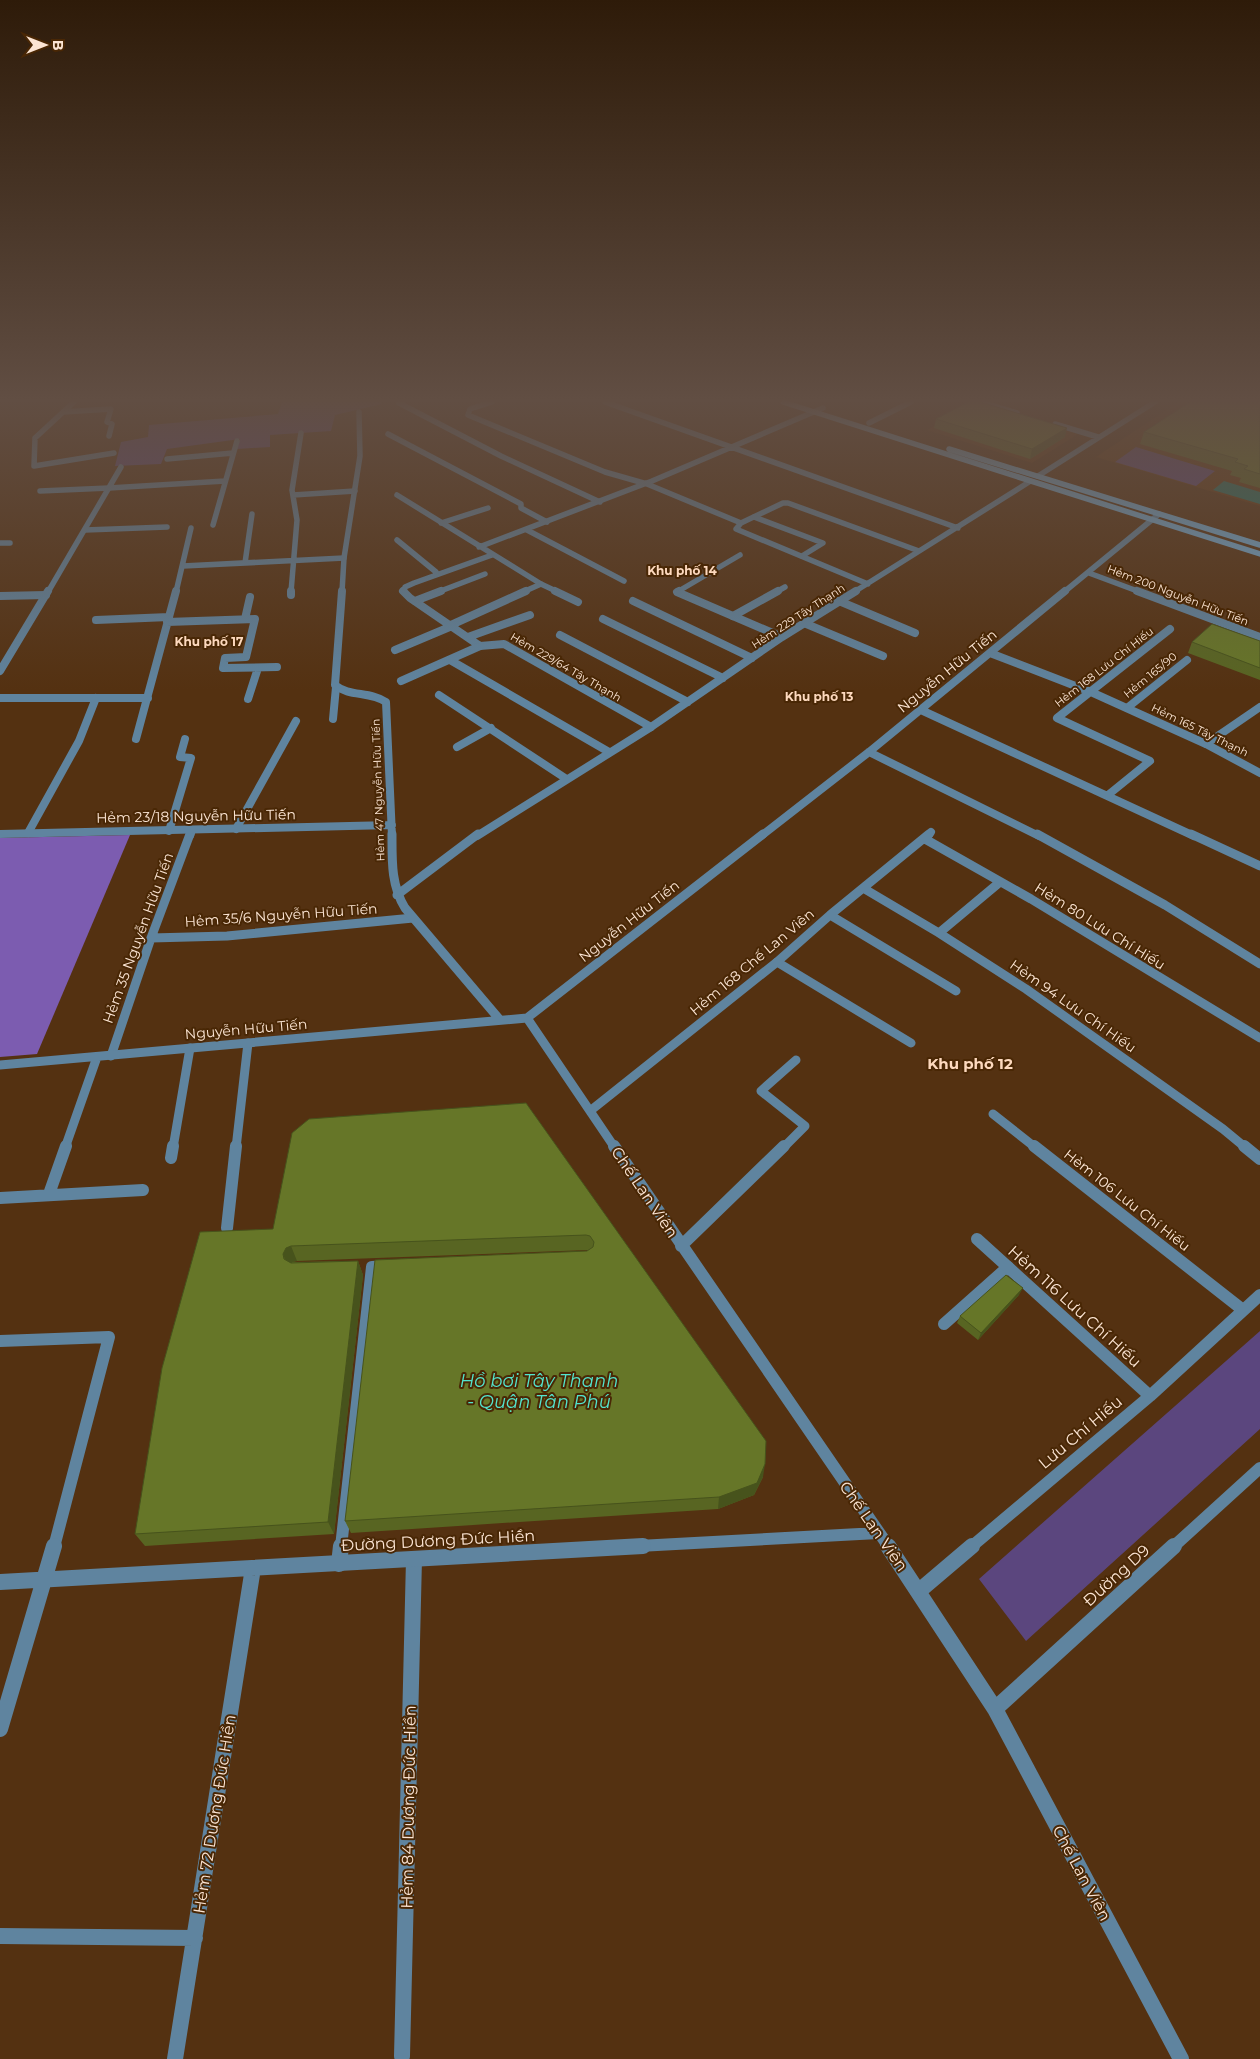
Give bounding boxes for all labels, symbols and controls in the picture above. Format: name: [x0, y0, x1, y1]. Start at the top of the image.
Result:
north arrow: [20, 20, 70, 70]
text: B: [49, 40, 67, 51]
street label: Hẻm 200 Nguyễn Hữu Tiến: [1105, 562, 1251, 628]
district label: Khu phố 14: [647, 563, 718, 578]
street label: Hẻm 229 Tây Thạnh: [749, 581, 847, 651]
street label: Hẻm 168 Lưu Chí Hiếu: [1052, 624, 1156, 710]
street label: Nguyễn Hữu Tiến: [894, 625, 1000, 717]
street label: Hẻm 229/64 Tây Thạnh: [508, 630, 624, 704]
district label: Khu phố 17: [175, 634, 244, 649]
street label: Hẻm 165/90: [1120, 649, 1180, 701]
district label: Khu phố 13: [785, 689, 853, 704]
street label: Hẻm 165 Tây Thạnh: [1149, 700, 1251, 760]
street label: Hẻm 47 Nguyễn Hữu Tiến: [369, 718, 387, 862]
street label: Hẻm 23/18 Nguyễn Hữu Tiến: [96, 805, 296, 827]
street label: Hẻm 35 Nguyễn Hữu Tiến: [99, 850, 177, 1026]
street label: Nguyễn Hữu Tiến: [575, 876, 683, 966]
street label: Hẻm 80 Lưu Chí Hiếu: [1031, 878, 1169, 974]
street label: Hẻm 35/6 Nguyễn Hữu Tiến: [184, 899, 378, 931]
street label: Hẻm 168 Chế Lan Viên: [686, 905, 818, 1019]
street label: Hẻm 94 Lưu Chí Hiếu: [1006, 956, 1140, 1056]
street label: Nguyễn Hữu Tiến: [184, 1015, 308, 1043]
district label: Khu phố 12: [927, 1054, 1013, 1073]
street label: Chế Lan Viên: [607, 1143, 682, 1241]
street label: Hẻm 106 Lưu Chí Hiếu: [1060, 1145, 1194, 1255]
street label: Hẻm 116 Lưu Chí Hiếu: [1004, 1242, 1145, 1371]
water label: Hồ bơi Tây Thạnh - Quận Tân Phú: [460, 1370, 618, 1413]
street label: Lưu Chí Hiếu: [1035, 1392, 1126, 1473]
street label: Chế Lan Viên: [836, 1478, 912, 1575]
street label: Đường Dương Đức Hiền: [340, 1526, 536, 1555]
street label: Đường D9: [1079, 1541, 1153, 1610]
street label: Hẻm 84 Dương Đức Hiền: [397, 1705, 420, 1909]
street label: Hẻm 72 Dương Đức Hiền: [189, 1713, 240, 1915]
street label: Chế Lan Viên: [1048, 1822, 1115, 1924]

